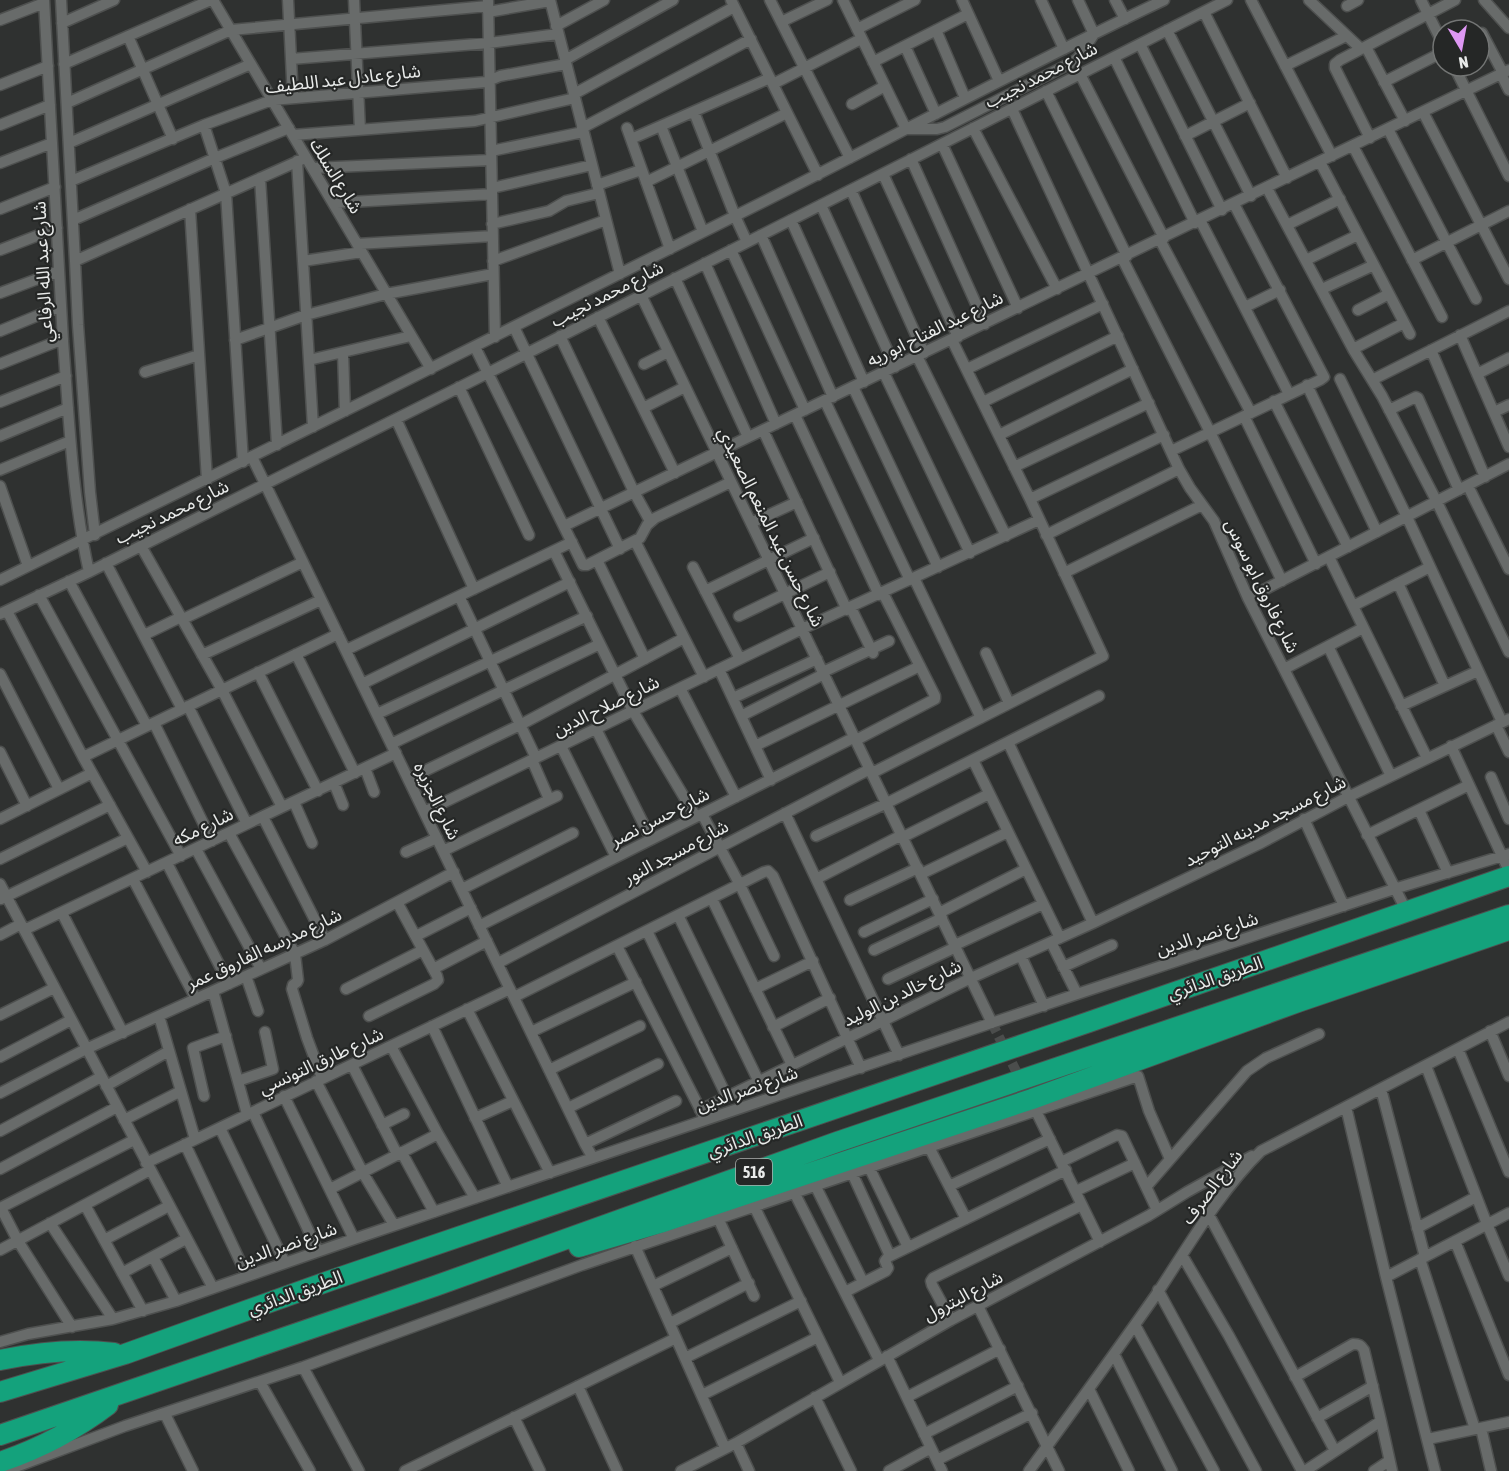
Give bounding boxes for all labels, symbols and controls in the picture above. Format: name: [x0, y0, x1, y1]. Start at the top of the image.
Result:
north arrow: [1431, 18, 1491, 78]
street label: شارع محمد نجيب: [981, 37, 1102, 116]
text: N: [1457, 53, 1470, 72]
street label: شارع عادل عبد اللطيف: [264, 60, 422, 101]
street label: شارع السلك: [302, 134, 367, 219]
street label: شارع عبد الله الرفاعي: [28, 201, 61, 343]
street label: شارع محمد نجيب: [547, 256, 668, 335]
street label: شارع عبد الفتاح ابو ريه: [863, 286, 1008, 374]
street label: شارع حسن عبد المنعم الصعيدي: [710, 424, 829, 632]
street label: شارع محمد نجيب: [112, 475, 234, 552]
street label: شارع فاروق ابو سوس: [1217, 515, 1304, 658]
street label: شارع صلاح الدين: [549, 671, 664, 744]
street label: شارع الجزيره: [406, 759, 465, 845]
street label: شارع مسجد مدينه التوحيد: [1180, 771, 1351, 874]
street label: شارع حسن نصر: [606, 783, 715, 854]
street label: شارع مكه: [169, 803, 238, 854]
street label: شارع مسجد النور: [619, 815, 734, 892]
street label: شارع مدرسه الفاروق عمر: [182, 903, 346, 998]
street label: شارع نصر الدين: [1153, 907, 1262, 964]
street label: الطريق الدائري: [1165, 951, 1266, 1007]
street label: شارع خالد بن الوليد: [839, 955, 966, 1034]
street label: شارع طارق التونسي: [255, 1023, 388, 1102]
street label: شارع نصر الدين: [693, 1061, 802, 1120]
street label: الطريق الدائري: [705, 1109, 806, 1165]
street label: شارع الصرف: [1177, 1145, 1250, 1231]
road number: 516: [736, 1159, 772, 1185]
street label: شارع نصر الدين: [232, 1217, 341, 1276]
street label: الطريق الدائري: [245, 1266, 346, 1322]
street label: شارع البترول: [919, 1266, 1008, 1329]

